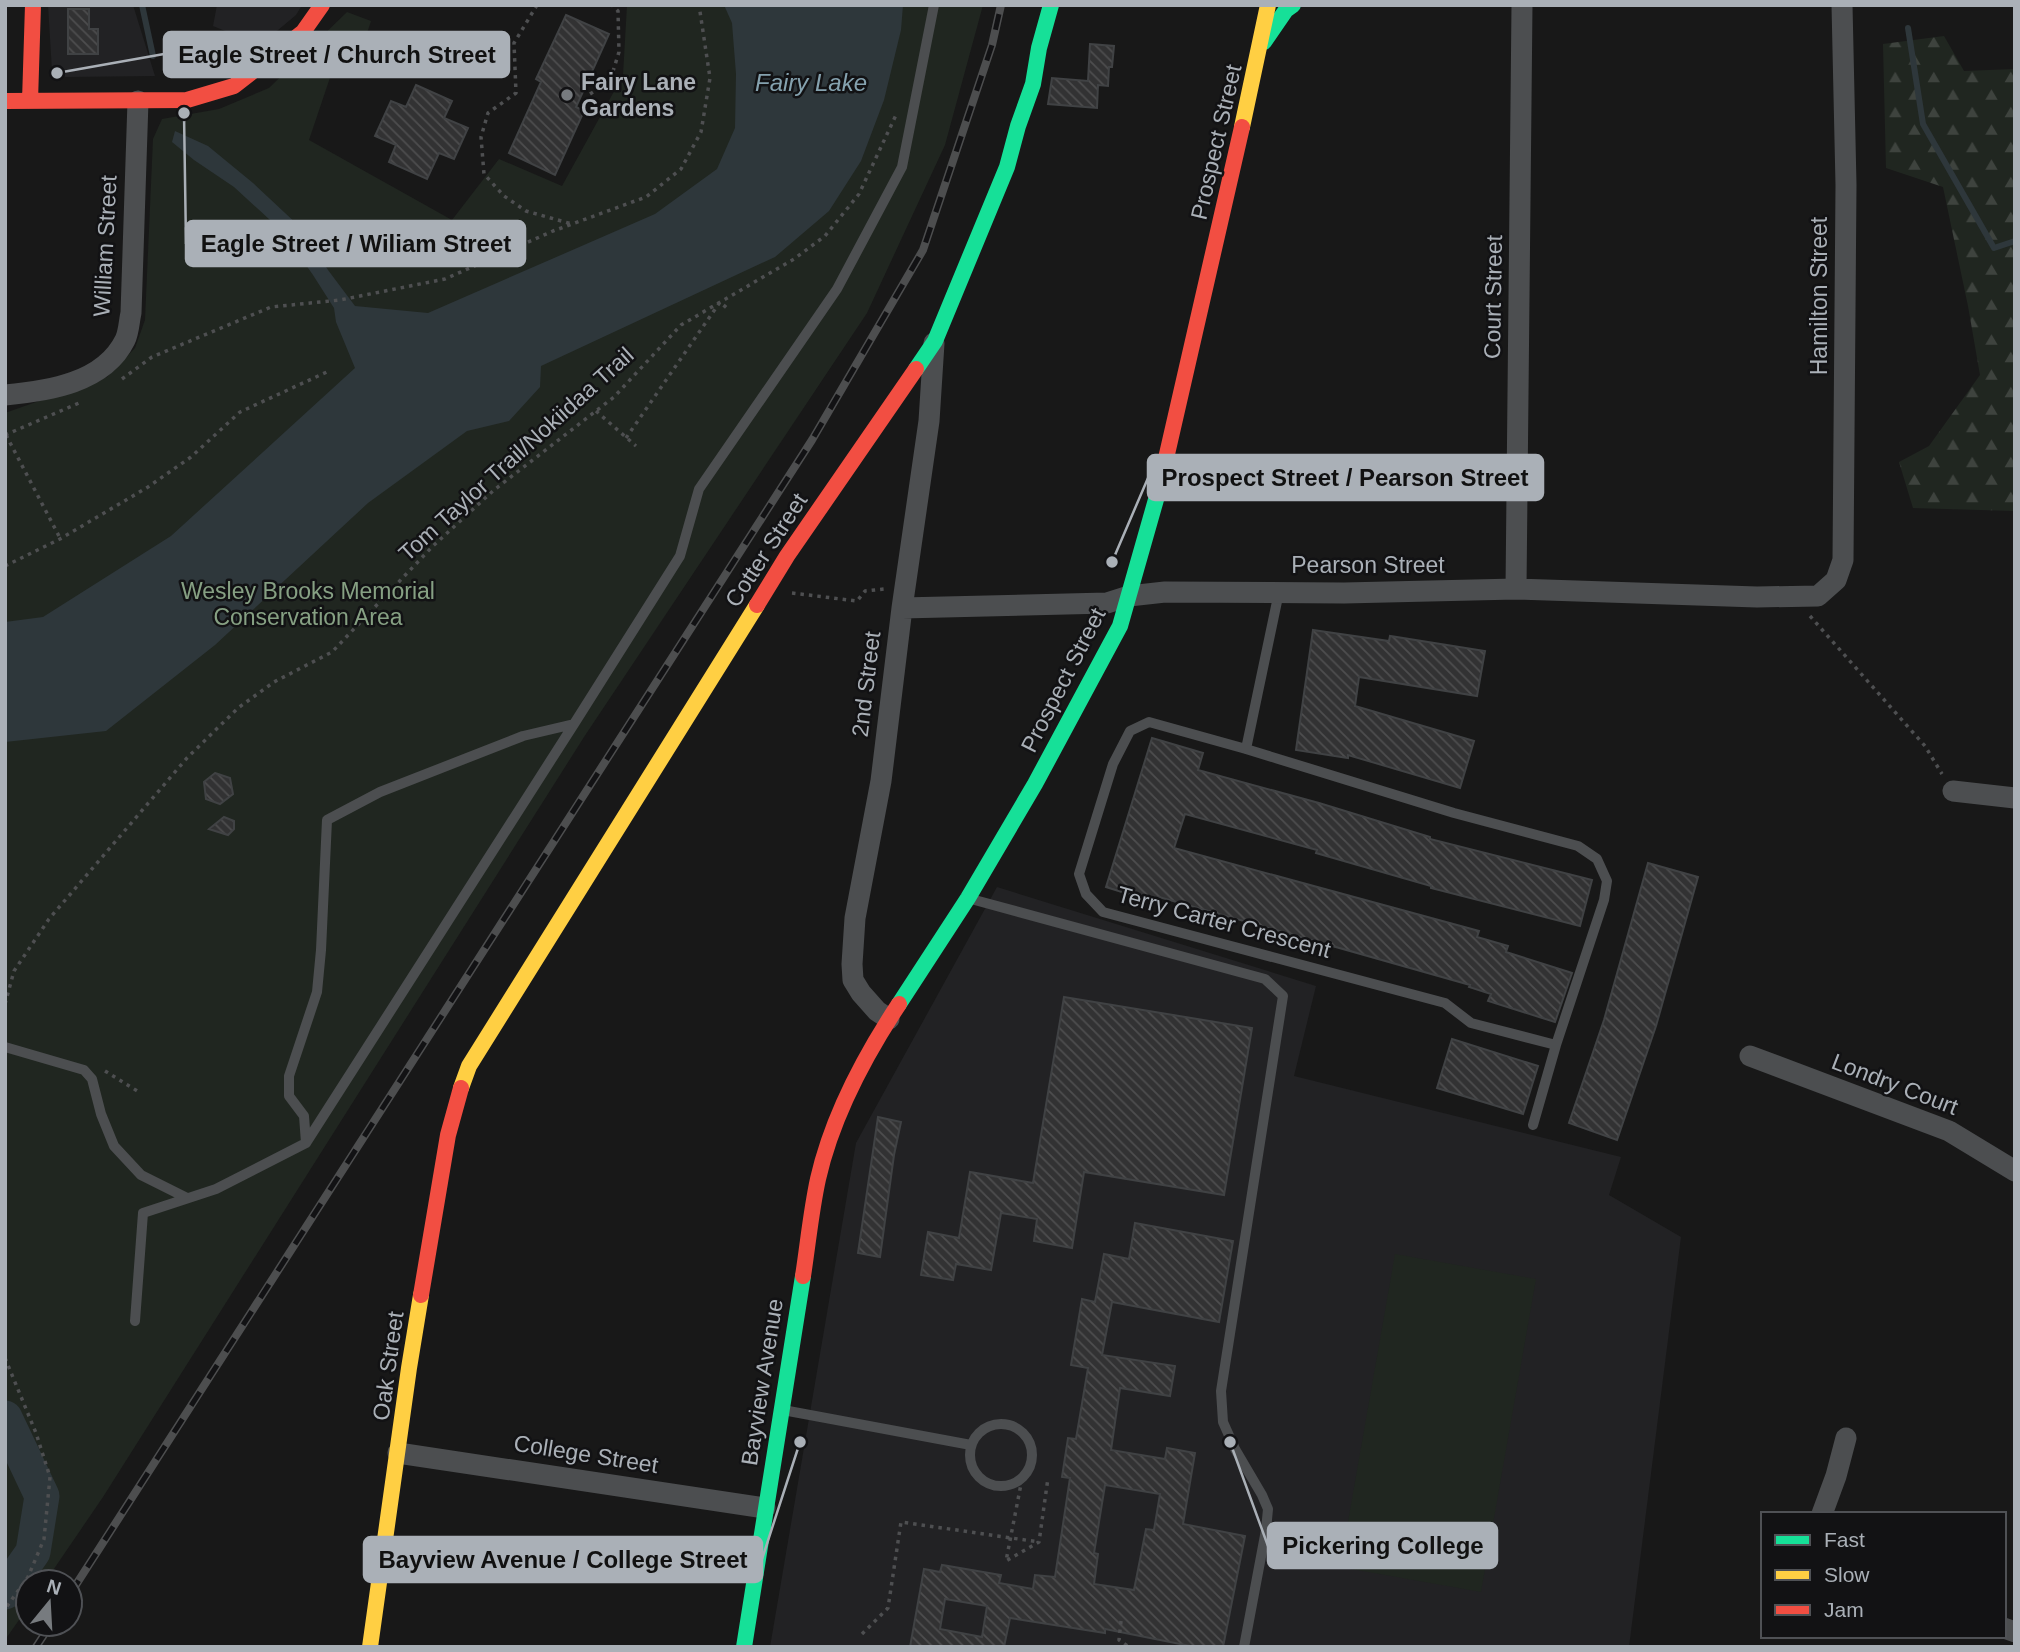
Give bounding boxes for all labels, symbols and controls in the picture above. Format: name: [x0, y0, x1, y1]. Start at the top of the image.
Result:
callout: Eagle Street / Church Street: [164, 32, 509, 77]
text: Eagle Street / Church Street: [178, 41, 496, 68]
street label: Prospect Street: [1186, 61, 1247, 222]
place label: Fairy Lane Gardens: [581, 69, 696, 121]
water label: Fairy Lake: [755, 69, 867, 96]
marker: Fairy Lane Gardens: [559, 87, 575, 103]
street label: William Street: [88, 174, 122, 318]
street label: Hamilton Street: [1806, 216, 1832, 375]
callout: Eagle Street / Wiliam Street: [186, 221, 525, 266]
text: Eagle Street / Wiliam Street: [201, 230, 511, 257]
street label: Court Street: [1479, 234, 1507, 359]
street label: Tom Taylor Trail/Nokiidaa Trail: [393, 342, 639, 566]
callout: Prospect Street / Pearson Street: [1148, 455, 1543, 500]
text: Prospect Street / Pearson Street: [1162, 464, 1528, 491]
street label: Cotter Street: [720, 488, 813, 612]
street label: Pearson Street: [1291, 552, 1445, 578]
park label: Wesley Brooks Memorial Conservation Area: [181, 578, 435, 630]
street label: Prospect Street: [1015, 603, 1111, 757]
street label: 2nd Street: [847, 629, 885, 738]
street label: Terry Carter Crescent: [1114, 881, 1334, 963]
street label: Londry Court: [1828, 1048, 1962, 1120]
street label: Bayview Avenue: [736, 1297, 788, 1467]
street label: Oak Street: [367, 1309, 409, 1422]
street label: College Street: [512, 1430, 661, 1478]
legend: [1761, 1512, 2006, 1638]
callout: Pickering College: [1268, 1523, 1497, 1568]
text: Fast: [1824, 1528, 1865, 1551]
text: Pickering College: [1282, 1532, 1484, 1559]
callout: Bayview Avenue / College Street: [364, 1537, 762, 1582]
text: Bayview Avenue / College Street: [378, 1546, 748, 1573]
text: Slow: [1824, 1563, 1870, 1586]
north arrow: [14, 1568, 84, 1638]
text: N: [44, 1575, 64, 1599]
text: Jam: [1824, 1598, 1864, 1621]

